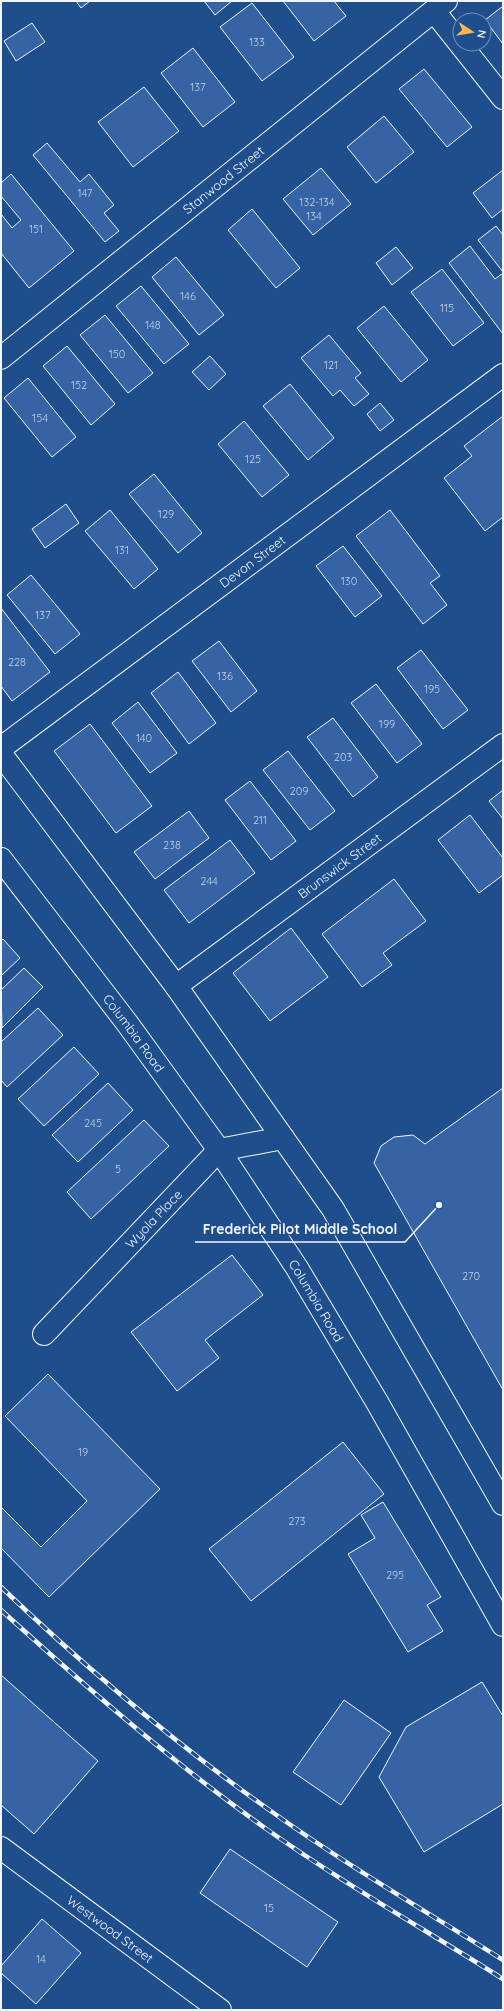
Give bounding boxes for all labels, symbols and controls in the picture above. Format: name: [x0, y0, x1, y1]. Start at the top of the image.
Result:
north arrow: [452, 12, 492, 52]
text: N: [474, 29, 489, 39]
house number: 133: [249, 35, 265, 49]
house number: 137: [190, 80, 206, 94]
street label: Stanwood Street: [179, 142, 267, 217]
house number: 147: [77, 186, 93, 200]
house number: 132-134: [299, 195, 335, 209]
house number: 134: [306, 209, 322, 223]
house number: 151: [29, 222, 43, 236]
house number: 146: [180, 289, 196, 303]
house number: 115: [440, 301, 454, 315]
house number: 148: [145, 318, 161, 332]
house number: 150: [109, 347, 125, 361]
house number: 121: [324, 358, 338, 372]
house number: 152: [71, 378, 87, 392]
house number: 154: [32, 411, 48, 425]
house number: 125: [245, 452, 261, 466]
house number: 129: [158, 507, 174, 521]
street label: Devon Street: [216, 532, 288, 591]
house number: 131: [115, 543, 129, 557]
house number: 130: [341, 574, 357, 588]
house number: 137: [35, 608, 51, 622]
house number: 228: [8, 655, 26, 669]
house number: 136: [217, 669, 233, 683]
house number: 195: [424, 682, 440, 696]
house number: 199: [379, 717, 395, 731]
house number: 140: [136, 731, 152, 745]
house number: 203: [334, 750, 352, 764]
house number: 209: [290, 784, 308, 798]
house number: 211: [253, 813, 267, 827]
street label: Brunswick Street: [294, 829, 384, 902]
house number: 238: [163, 838, 181, 852]
house number: 244: [200, 874, 218, 888]
street label: Columbia Road: [100, 991, 168, 1075]
house number: 245: [84, 1116, 102, 1130]
house number: 5: [115, 1162, 121, 1176]
street label: Wyola Place: [122, 1186, 185, 1251]
callout: Frederick Pilot Middle School: [195, 1216, 405, 1242]
text: Frederick Pilot Middle School: [203, 1220, 397, 1238]
street label: Columbia Road: [286, 1256, 347, 1345]
house number: 270: [462, 1269, 480, 1283]
house number: 19: [78, 1445, 88, 1459]
house number: 273: [288, 1514, 306, 1528]
house number: 295: [386, 1568, 404, 1582]
street label: Westwood Street: [64, 1892, 157, 1966]
house number: 15: [264, 1901, 274, 1915]
house number: 14: [36, 1952, 46, 1966]

